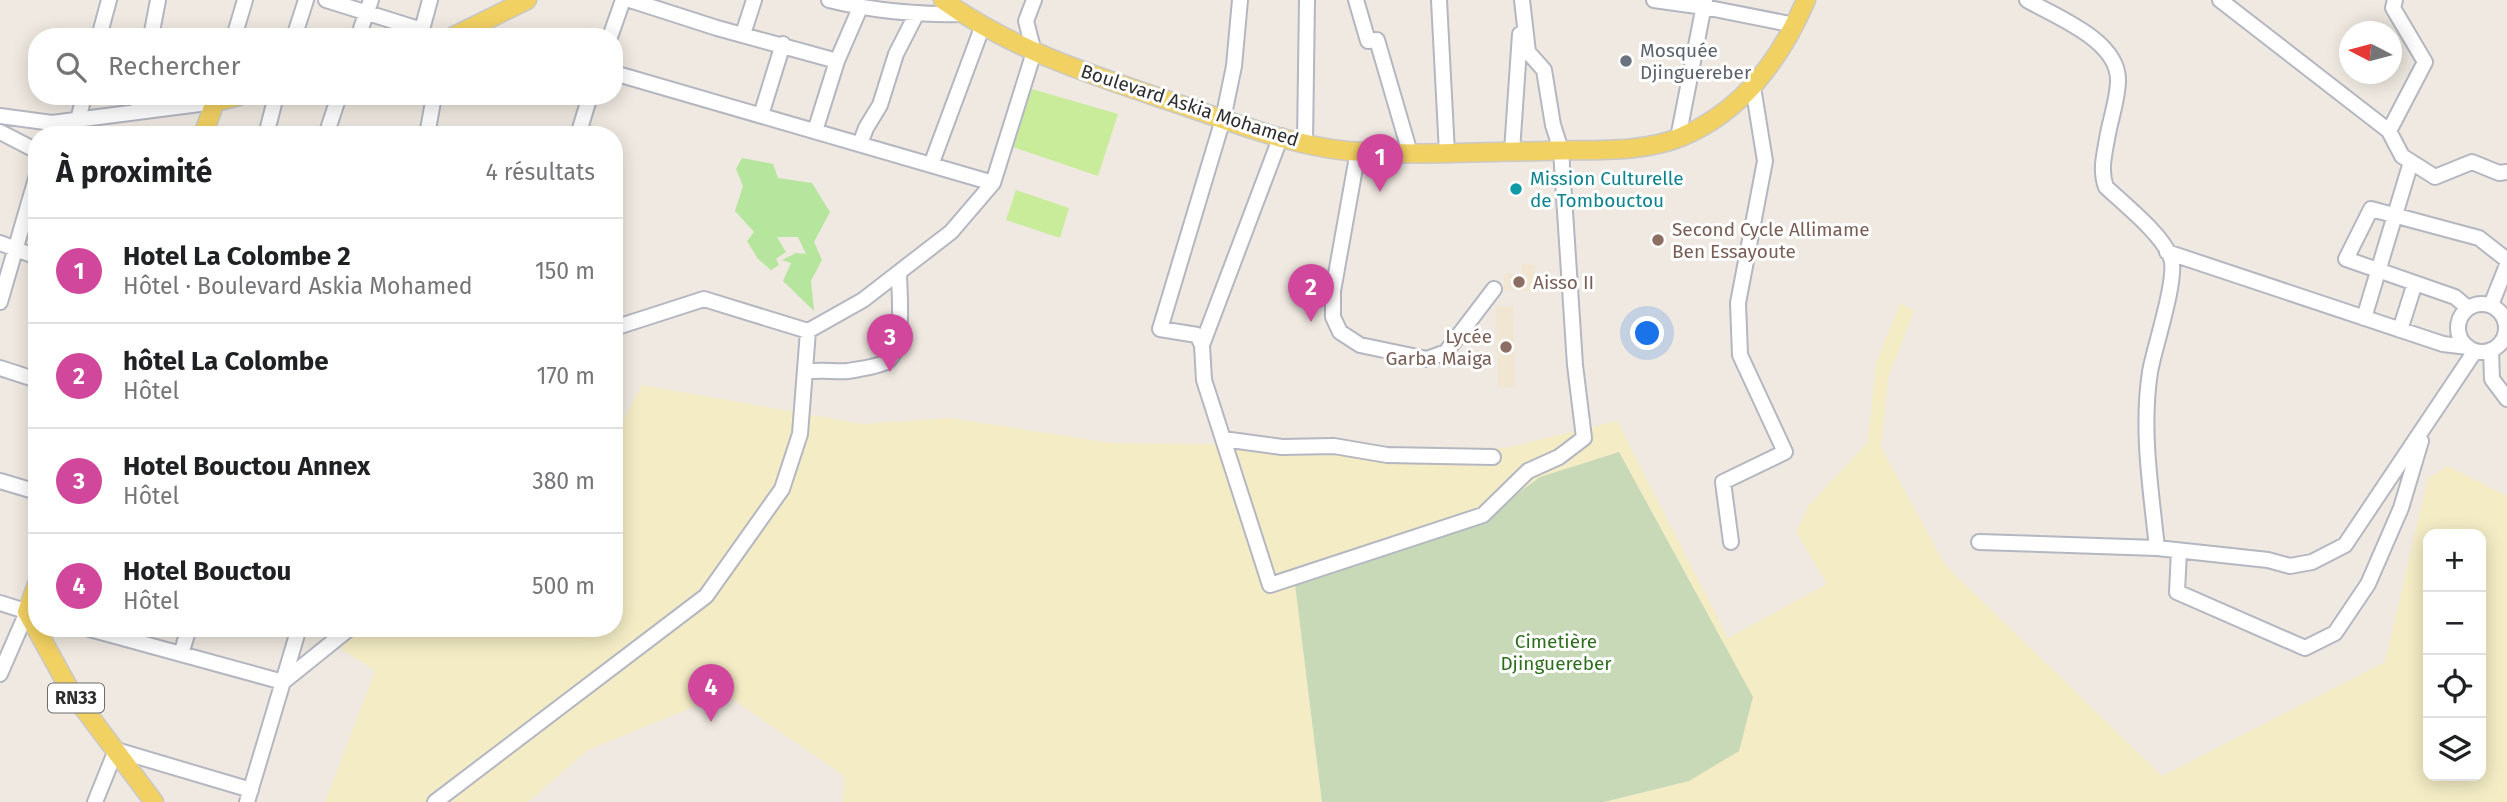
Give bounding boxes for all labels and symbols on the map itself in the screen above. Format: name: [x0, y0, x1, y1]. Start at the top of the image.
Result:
north arrow: [2339, 21, 2402, 84]
place label: Mosquée Djinguereber: [1640, 39, 1752, 84]
marker: Mosquée Djinguereber: [1618, 53, 1634, 69]
street label: Boulevard Askia Mohamed: [1078, 59, 1302, 152]
pin: 1: [1357, 134, 1403, 192]
place label: Mission Culturelle de Tombouctou: [1530, 167, 1684, 212]
marker: Mission Culturelle de Tombouctou: [1508, 181, 1524, 197]
place label: Second Cycle Allimame Ben Essayoute: [1672, 218, 1870, 263]
marker: Second Cycle Allimame Ben Essayoute: [1650, 232, 1666, 248]
pin: 2: [1288, 264, 1334, 322]
place label: Aisso II: [1533, 271, 1594, 294]
marker: Aisso II: [1511, 274, 1527, 290]
pin: 3: [867, 314, 913, 372]
your location: [1630, 316, 1664, 350]
place label: Lycée Garba Maiga: [1386, 325, 1492, 370]
marker: Lycée Garba Maiga: [1498, 339, 1514, 355]
park label: Cimetière Djinguereber: [1500, 630, 1612, 675]
pin: 4: [688, 664, 734, 722]
road number: RN33: [48, 684, 104, 712]

